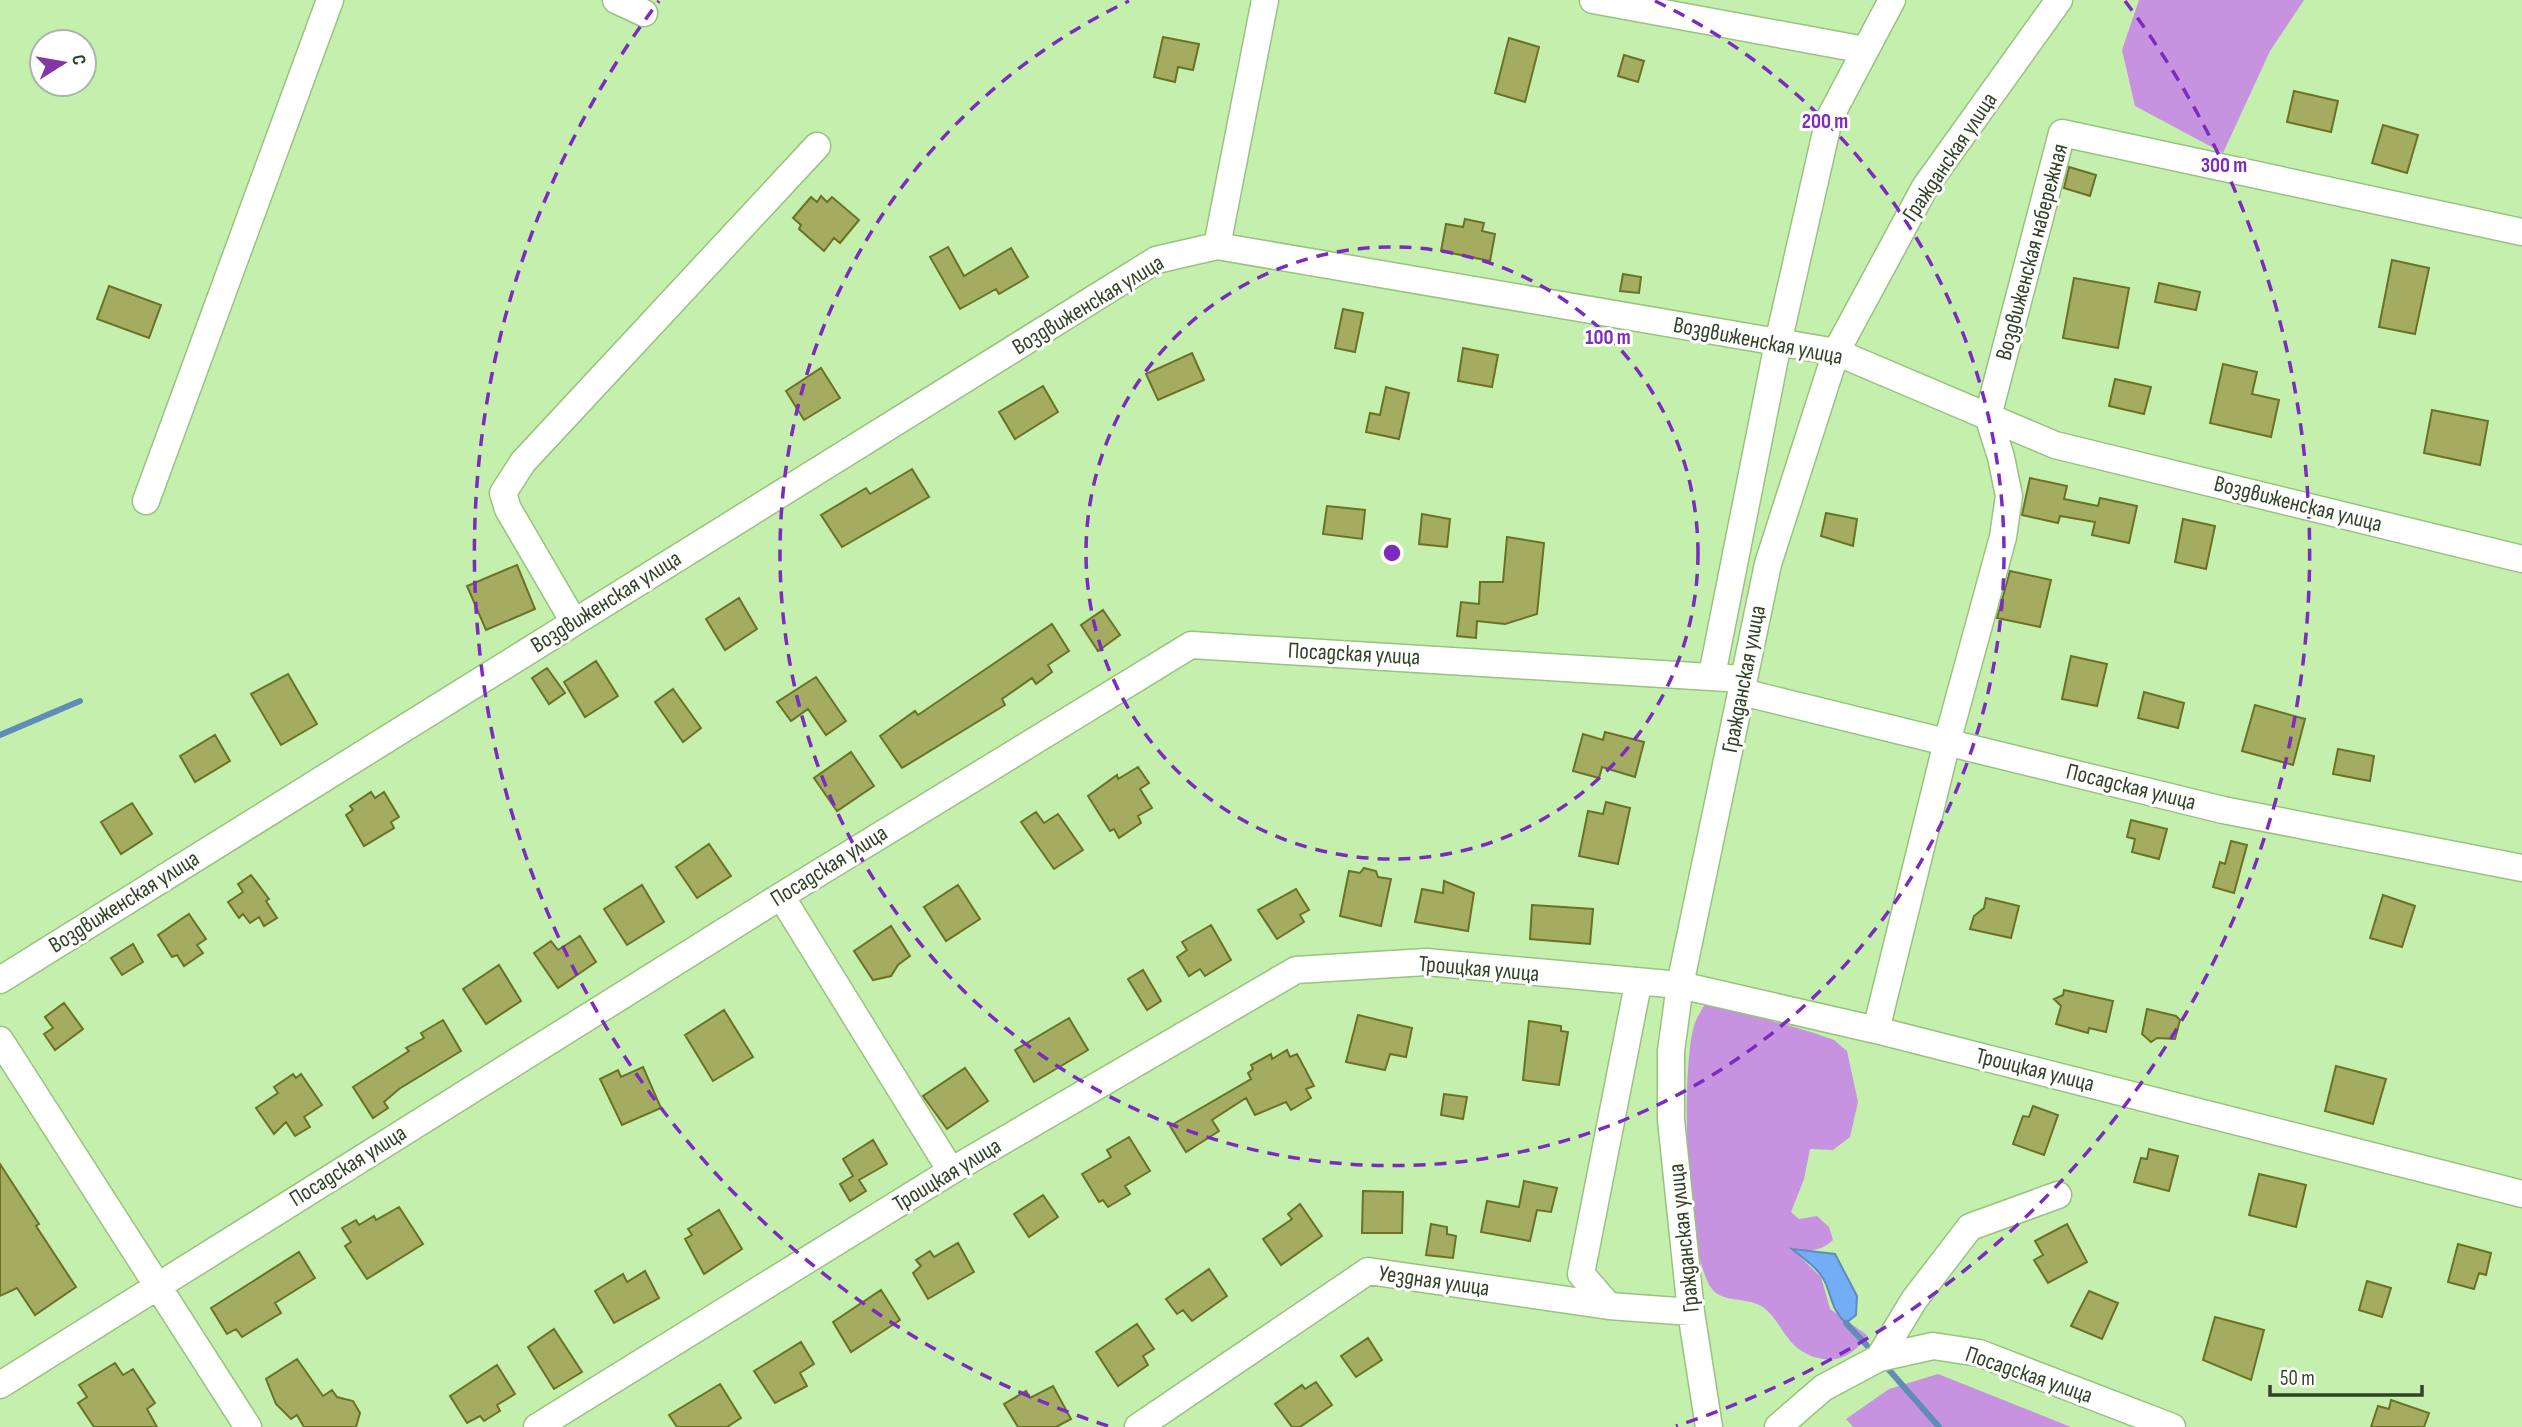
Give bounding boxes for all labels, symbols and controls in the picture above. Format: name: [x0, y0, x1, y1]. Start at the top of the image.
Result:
north arrow: [28, 28, 98, 98]
text: С: [66, 53, 90, 67]
street label: Гражданская улица: [1897, 87, 2003, 227]
text: 200 m: [1802, 109, 1848, 134]
street label: Воздвиженская набережная: [1990, 141, 2074, 363]
text: 300 m: [2201, 153, 2247, 178]
street label: Воздвиженская улица: [1007, 249, 1169, 361]
street label: Воздвиженская улица: [1671, 311, 1845, 371]
text: 100 m: [1585, 325, 1631, 350]
street label: Воздвиженская улица: [2211, 470, 2385, 538]
centre of rings: [1380, 541, 1404, 565]
street label: Воздвиженская улица: [526, 545, 686, 659]
street label: Гражданская улица: [1716, 603, 1772, 755]
street label: Посадская улица: [1287, 637, 1421, 671]
street label: Посадская улица: [2063, 757, 2199, 817]
street label: Посадская улица: [765, 819, 893, 913]
street label: Воздвиженская улица: [44, 845, 204, 959]
street label: Троицкая улица: [1417, 950, 1541, 988]
street label: Троицкая улица: [1973, 1042, 2097, 1098]
street label: Посадская улица: [284, 1119, 412, 1213]
street label: Троицкая улица: [888, 1132, 1006, 1218]
street label: Гражданская улица: [1662, 1162, 1706, 1314]
street label: Уездная улица: [1377, 1259, 1491, 1303]
street label: Посадская улица: [1962, 1340, 2096, 1410]
scale bar: [2270, 1354, 2422, 1398]
text: 50 m: [2280, 1366, 2315, 1391]

